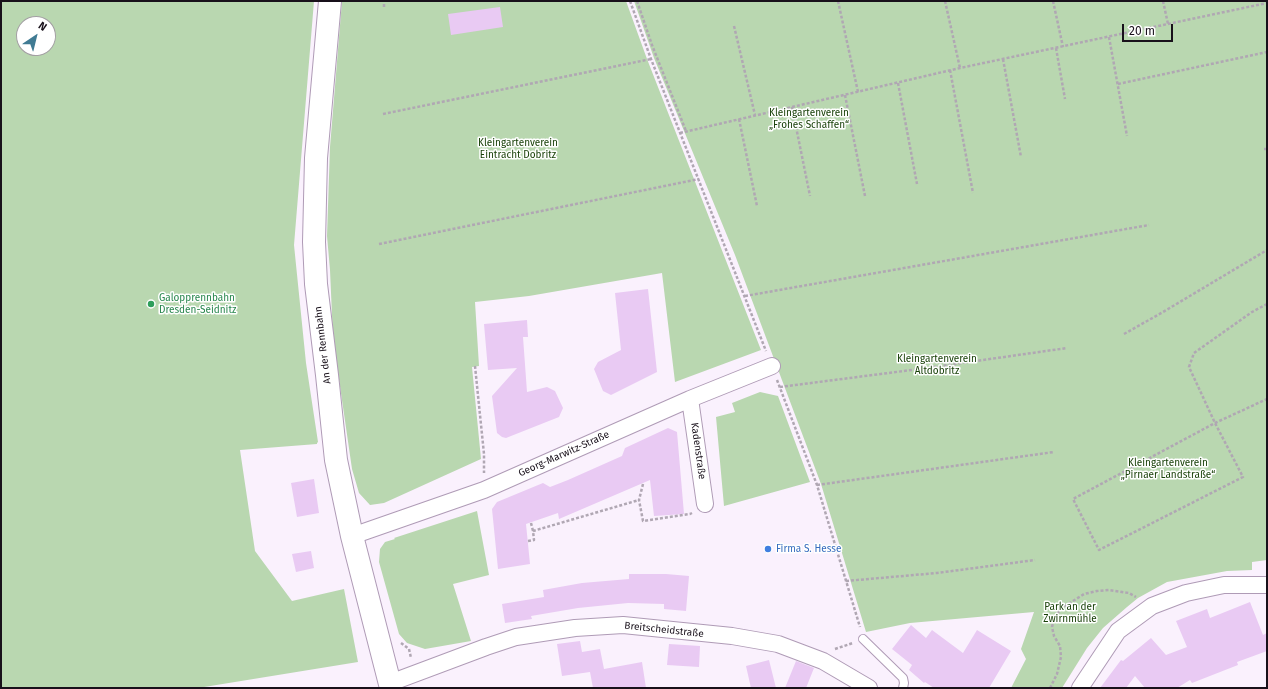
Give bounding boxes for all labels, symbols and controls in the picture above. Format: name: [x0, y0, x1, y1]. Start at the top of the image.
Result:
north arrow: [16, 16, 56, 56]
scale bar: [1124, 16, 1175, 42]
text: N: [36, 19, 49, 34]
text: 20 m: [1129, 24, 1155, 38]
park label: Kleingartenverein „Frohes Schaffen“: [769, 107, 849, 130]
park label: Kleingartenverein Eintracht Dobritz: [478, 137, 558, 160]
place label: Galopprennbahn Dresden-Seidnitz: [159, 292, 236, 316]
marker: Galopprennbahn Dresden-Seidnitz: [146, 299, 156, 309]
street label: An der Rennbahn: [312, 305, 334, 385]
park label: Kleingartenverein Altdobritz: [897, 353, 977, 376]
street label: Kadenstraße: [688, 422, 708, 480]
street label: Georg-Marwitz-Straße: [517, 429, 611, 479]
park label: Kleingartenverein „Pirnaer Landstraße“: [1121, 457, 1215, 480]
place label: Firma S. Hesse: [776, 543, 841, 555]
marker: Firma S. Hesse: [763, 544, 773, 554]
park label: Park an der Zwirnmühle: [1043, 601, 1097, 624]
street label: Breitscheidstraße: [624, 620, 704, 640]

